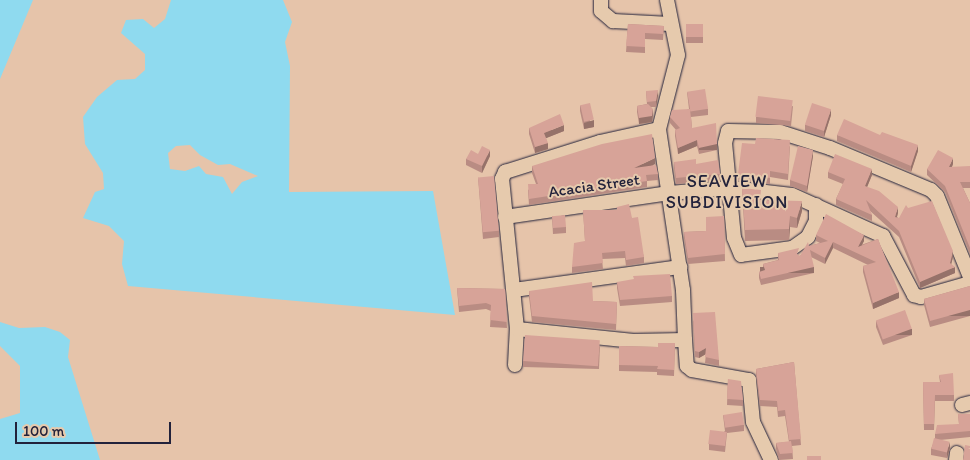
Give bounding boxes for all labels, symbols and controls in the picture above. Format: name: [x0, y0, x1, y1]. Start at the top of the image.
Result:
street label: Acacia Street: [547, 170, 641, 202]
district label: SEAVIEW SUBDIVISION: [665, 171, 789, 213]
scale bar: [18, 412, 174, 444]
text: 100 m: [23, 422, 64, 440]

